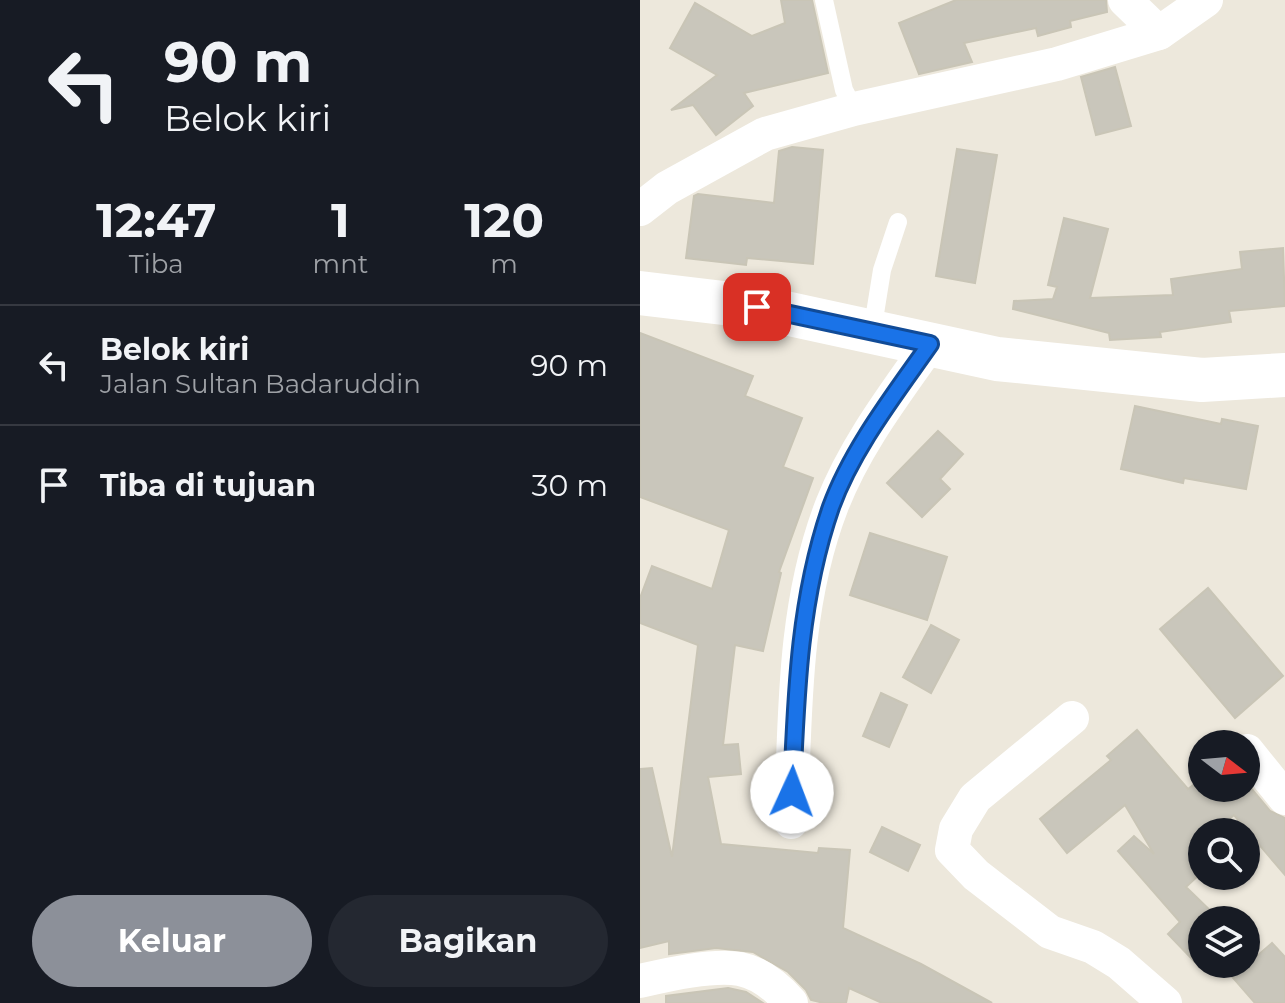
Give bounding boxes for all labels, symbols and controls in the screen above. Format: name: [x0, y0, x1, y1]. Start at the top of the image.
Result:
text: 90 m: [164, 28, 312, 96]
icon: left: [32, 32, 136, 136]
text: Belok kiri: [164, 96, 331, 140]
text: 12:47: [96, 191, 217, 249]
text: 1: [331, 191, 350, 249]
text: 120: [464, 191, 544, 249]
text: Tiba: [129, 248, 184, 280]
text: mnt: [313, 248, 368, 280]
text: m: [490, 248, 518, 280]
pin: [723, 273, 791, 341]
icon: arrive: [735, 285, 779, 329]
text: Belok kiri: [100, 331, 249, 368]
icon: left: [32, 343, 76, 387]
text: 90 m: [530, 347, 608, 384]
text: Jalan Sultan Badaruddin: [100, 368, 421, 400]
icon: arrive: [32, 463, 76, 507]
text: Tiba di tujuan: [100, 467, 316, 504]
text: 30 m: [532, 467, 608, 504]
north arrow: [1188, 730, 1260, 802]
map controls: [1188, 730, 1260, 978]
position arrow: [750, 750, 834, 834]
button: search: [1188, 818, 1260, 890]
button: Keluar: [32, 895, 312, 987]
button: Bagikan: [328, 895, 608, 987]
button: layers: [1188, 906, 1260, 978]

